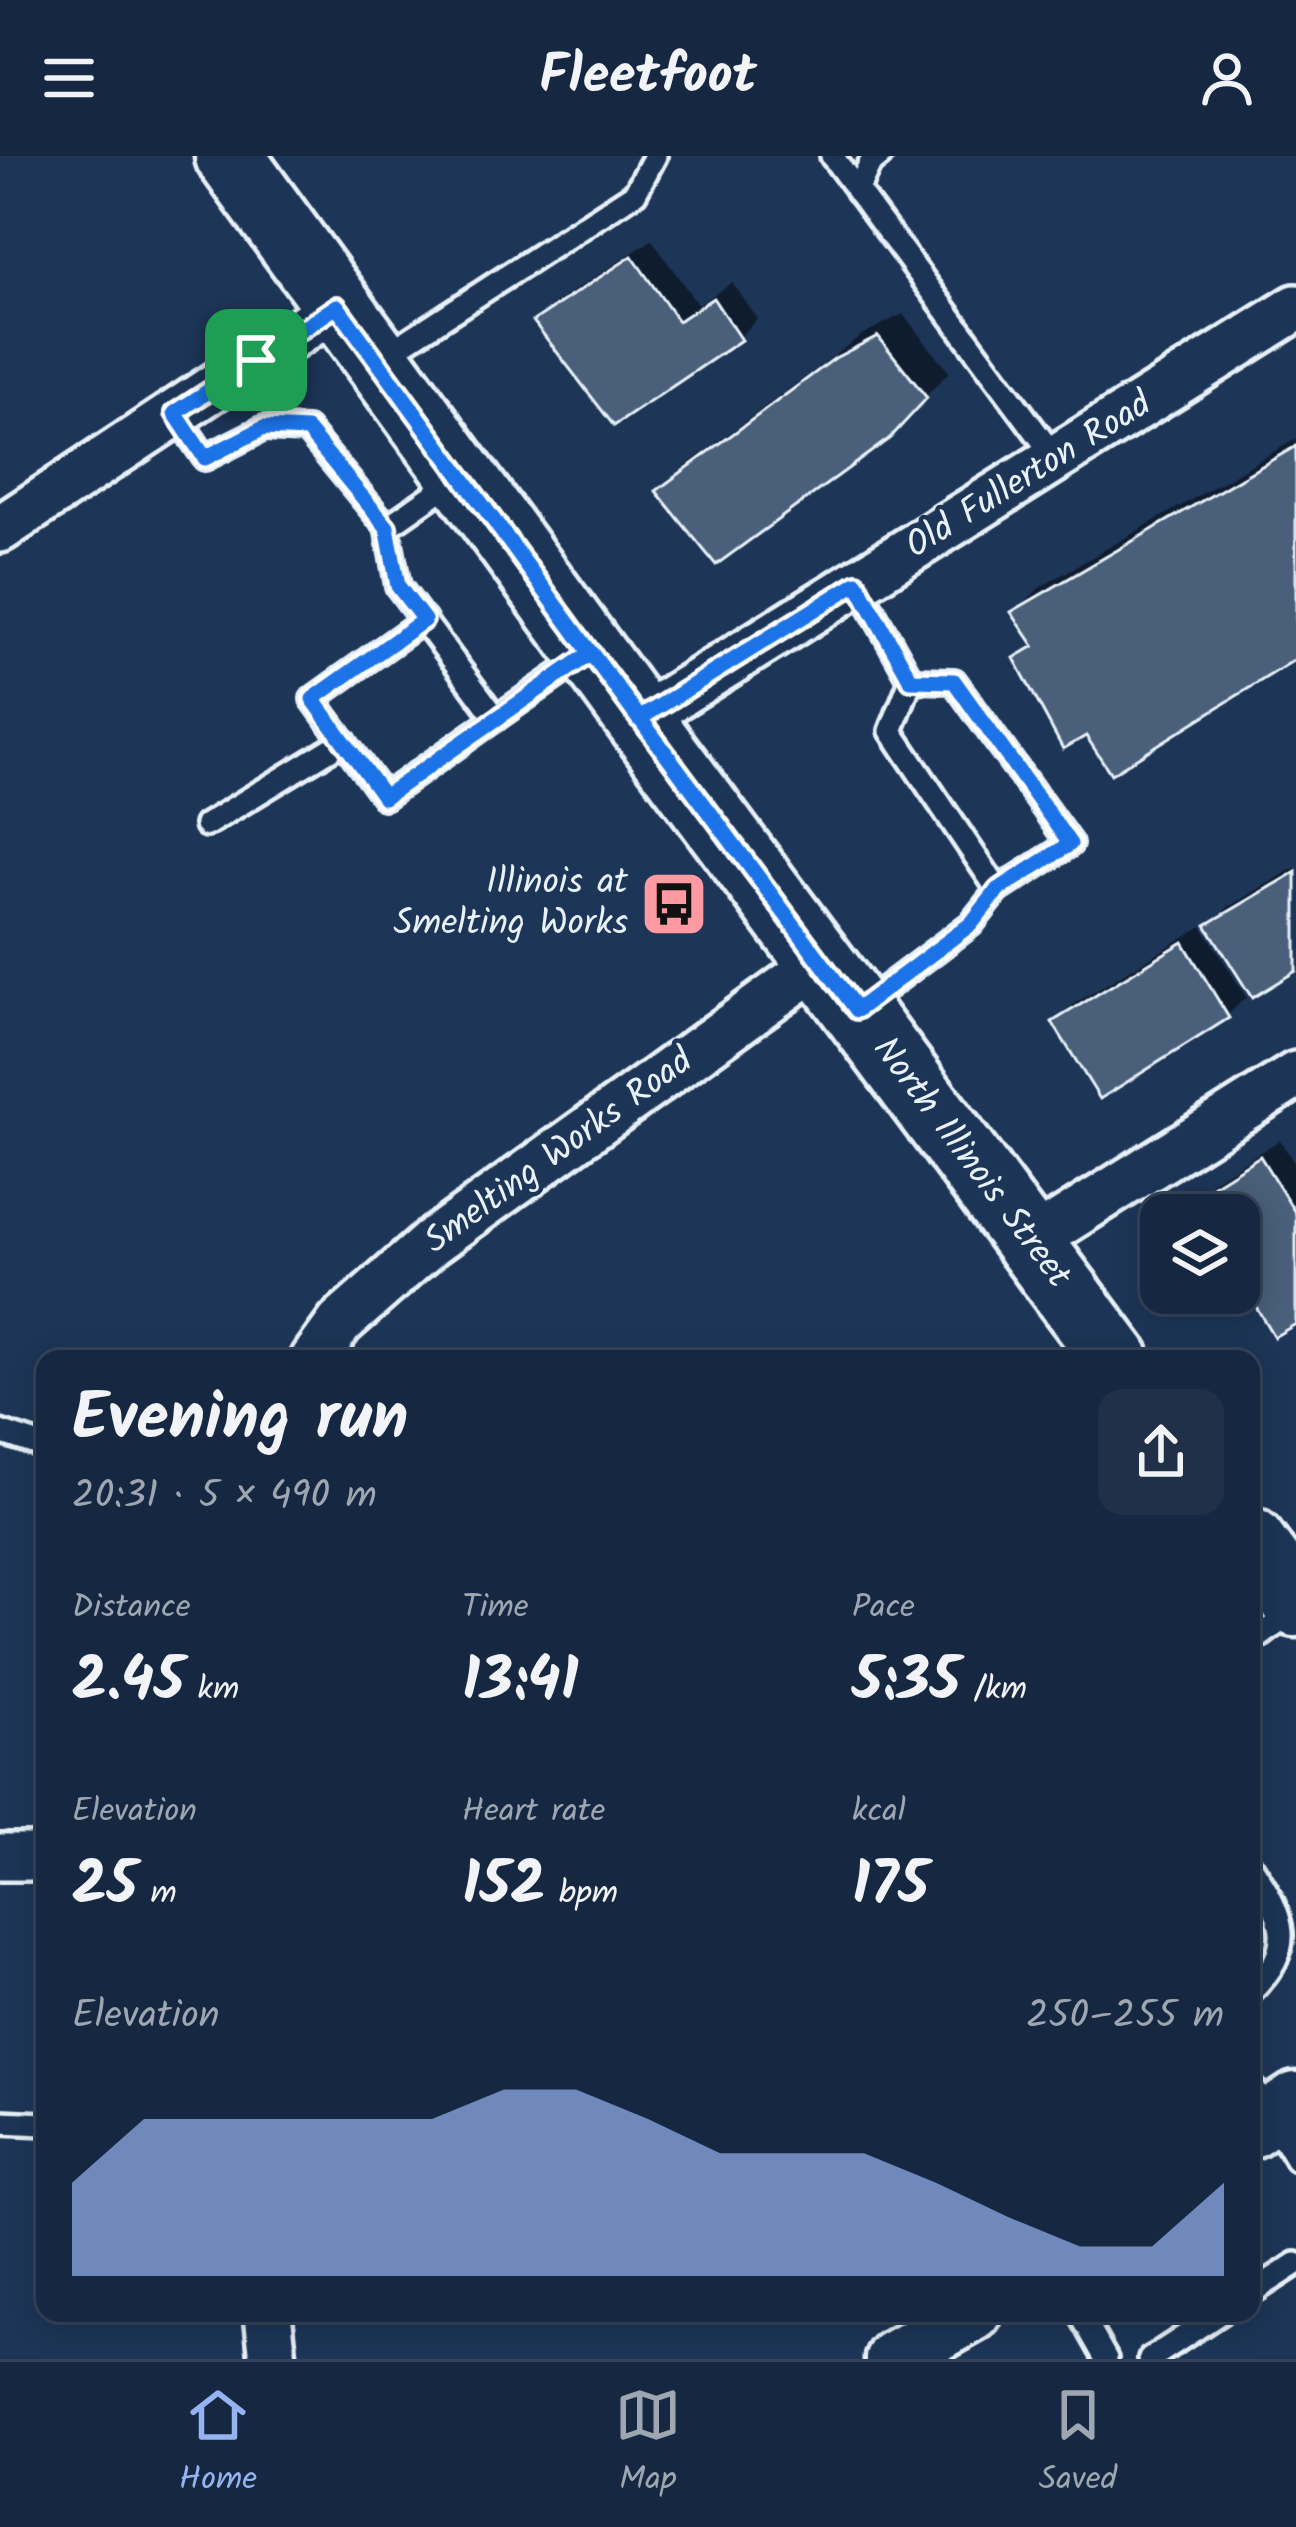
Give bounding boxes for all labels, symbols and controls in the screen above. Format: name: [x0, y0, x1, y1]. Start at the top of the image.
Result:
text: Fleetfoot: [539, 35, 757, 121]
icon: menu: [36, 45, 102, 111]
icon: person: [1194, 45, 1260, 111]
pin: [205, 309, 307, 411]
icon: arrive: [223, 327, 289, 393]
street label: Old Fullerton Road: [895, 377, 1164, 575]
place label: Illinois at Smelting Works: [393, 855, 629, 953]
bus stop icon: Illinois at Smelting Works: [639, 869, 709, 939]
street label: North Illinois Street: [857, 1025, 1086, 1302]
street label: Smelting Works Road: [412, 1034, 707, 1269]
map controls: [1140, 1194, 1260, 1314]
button: layers: [1140, 1194, 1260, 1314]
text: Evening run: [72, 1368, 408, 1473]
button: share: [1098, 1389, 1224, 1515]
text: 20:31 · 5 × 490 m: [72, 1466, 377, 1528]
text: Distance: [72, 1582, 191, 1635]
text: Time: [462, 1582, 529, 1635]
text: Pace: [852, 1582, 915, 1635]
text: 2.45: [72, 1635, 184, 1731]
text: 13:41: [462, 1635, 579, 1731]
text: 5:35: [852, 1635, 960, 1731]
text: km: [184, 1664, 239, 1717]
text: /km: [960, 1664, 1027, 1717]
text: Elevation: [72, 1786, 197, 1839]
text: Heart rate: [462, 1786, 605, 1839]
text: kcal: [852, 1786, 906, 1839]
text: 25: [72, 1839, 137, 1935]
text: 152: [462, 1839, 545, 1935]
text: 175: [852, 1839, 929, 1935]
text: m: [137, 1868, 177, 1921]
text: bpm: [545, 1868, 618, 1921]
text: Elevation: [72, 1986, 220, 2048]
text: 250–255 m: [1026, 1986, 1224, 2048]
tab: Home: [179, 2382, 257, 2507]
tab: Map: [615, 2382, 681, 2507]
tab: Saved: [1039, 2382, 1117, 2507]

